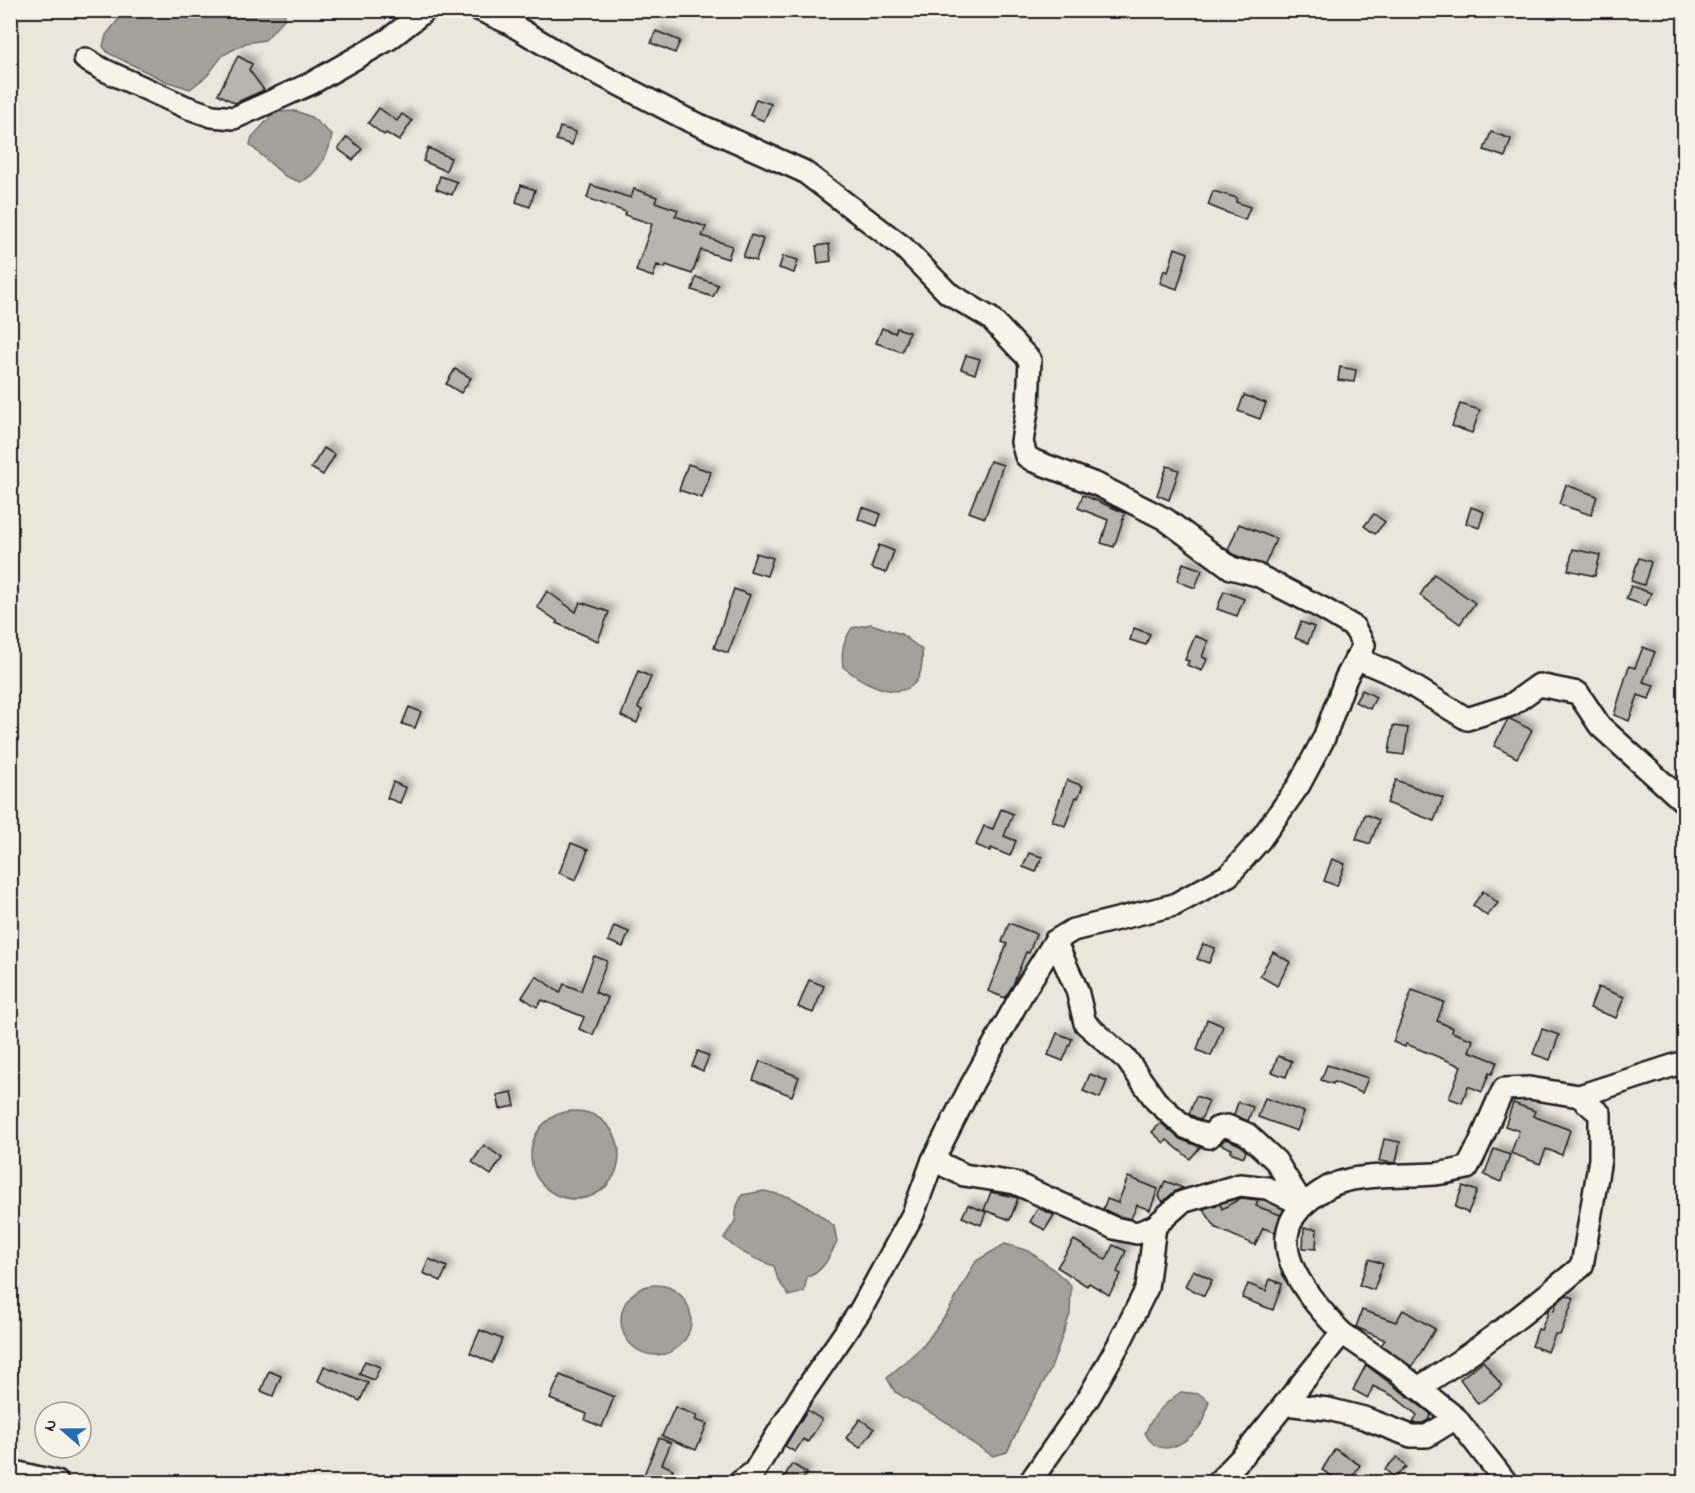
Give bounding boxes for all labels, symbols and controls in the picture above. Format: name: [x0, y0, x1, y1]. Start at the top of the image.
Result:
north arrow: [33, 1400, 93, 1460]
text: N: [38, 1416, 64, 1435]

